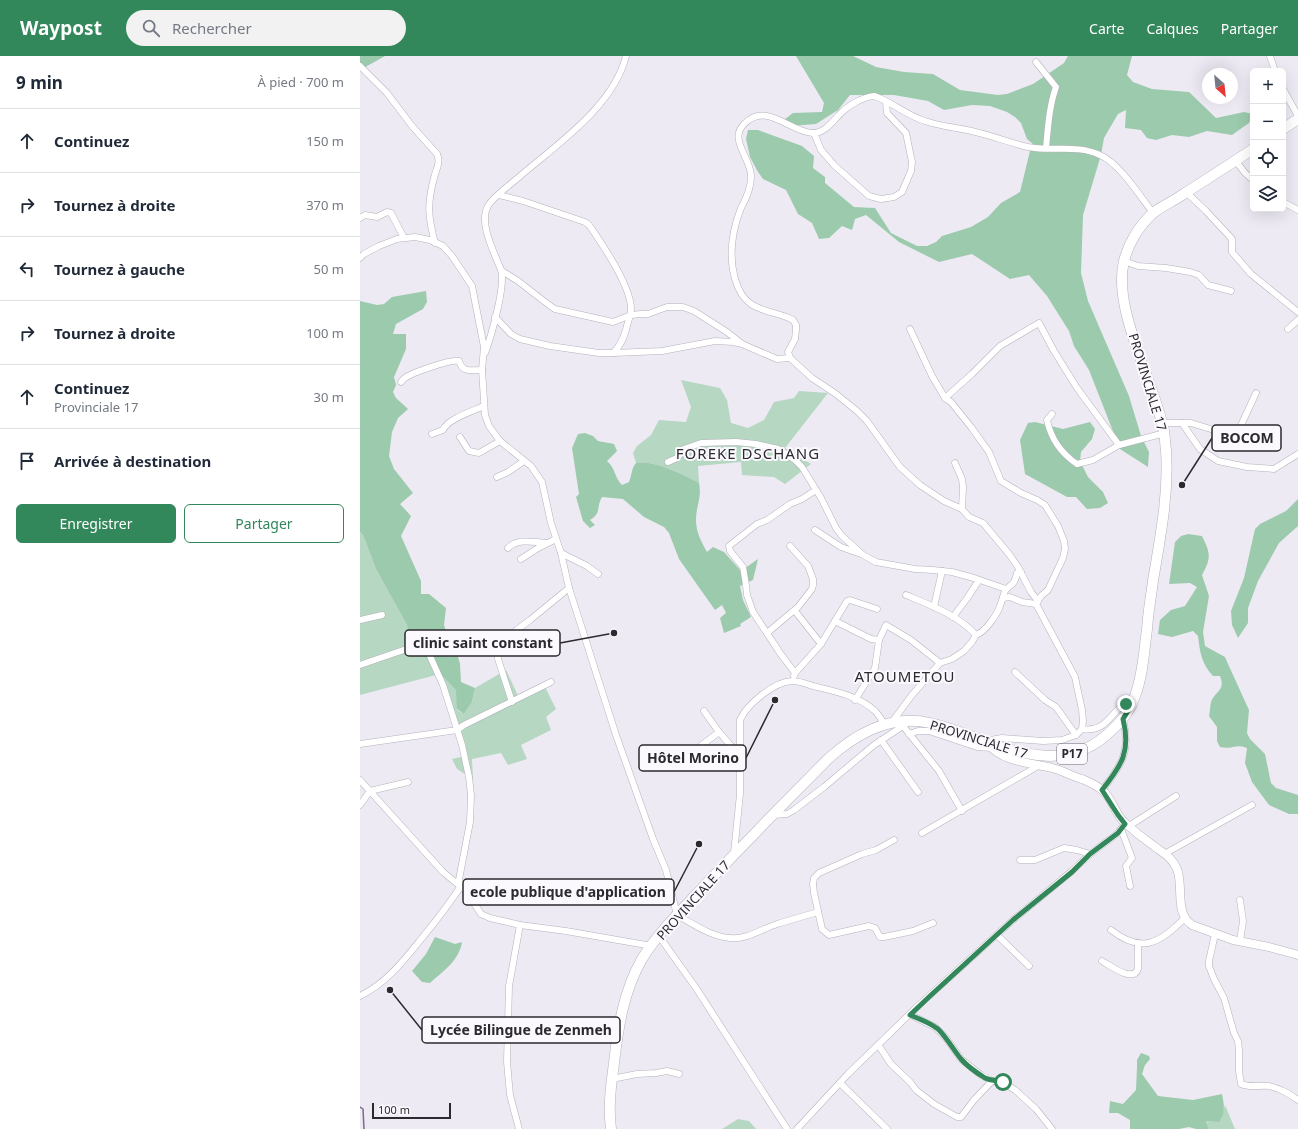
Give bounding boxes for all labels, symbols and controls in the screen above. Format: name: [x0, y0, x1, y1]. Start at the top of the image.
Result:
search box: [126, 10, 406, 46]
text: Waypost: [20, 15, 102, 41]
icon: search: [140, 17, 162, 39]
text: Rechercher: [172, 18, 252, 38]
text: Carte: [1089, 19, 1125, 38]
text: Calques: [1147, 19, 1199, 38]
text: Partager: [1221, 19, 1278, 38]
north arrow: [1202, 68, 1238, 104]
map controls: [1250, 68, 1286, 212]
button: +: [1250, 68, 1286, 104]
text: 9 min: [16, 71, 63, 94]
text: À pied · 700 m: [258, 73, 344, 91]
button: −: [1250, 104, 1286, 140]
icon: ahead: [16, 130, 38, 152]
text: Continuez: [54, 131, 129, 151]
text: 150 m: [306, 132, 344, 150]
button: locate: [1250, 140, 1286, 176]
button: layers: [1250, 176, 1286, 212]
icon: right: [16, 194, 38, 216]
text: Tournez à droite: [54, 195, 175, 215]
text: 370 m: [306, 196, 344, 214]
icon: left: [16, 258, 38, 280]
text: Tournez à gauche: [54, 259, 185, 279]
text: 50 m: [314, 260, 344, 278]
icon: right: [16, 322, 38, 344]
text: Tournez à droite: [54, 323, 175, 343]
text: 100 m: [306, 324, 344, 342]
street label: PROVINCIALE 17: [1125, 331, 1171, 433]
text: Continuez: [54, 378, 129, 398]
icon: ahead: [16, 386, 38, 408]
text: 30 m: [314, 388, 344, 406]
text: Provinciale 17: [54, 398, 138, 416]
callout: BOCOM: [1212, 425, 1281, 451]
text: BOCOM: [1220, 428, 1274, 447]
district label: FOREKE DSCHANG: [676, 443, 820, 463]
icon: arrive: [16, 450, 38, 472]
text: Arrivée à destination: [54, 451, 211, 471]
button: Enregistrer: [16, 504, 176, 543]
button: Partager: [184, 504, 344, 543]
callout: clinic saint constant: [405, 630, 560, 656]
text: clinic saint constant: [413, 633, 553, 652]
district label: ATOUMETOU: [855, 666, 955, 686]
route end: [1117, 695, 1135, 713]
street label: PROVINCIALE 17: [928, 716, 1030, 762]
road number: P17: [1057, 744, 1087, 764]
callout: Hôtel Morino: [639, 745, 746, 771]
text: Hôtel Morino: [647, 748, 739, 767]
street label: PROVINCIALE 17: [652, 856, 734, 944]
callout: ecole publique d'application: [463, 879, 674, 905]
text: ecole publique d'application: [470, 882, 666, 901]
callout: Lycée Bilingue de Zenmeh: [422, 1017, 620, 1043]
text: Lycée Bilingue de Zenmeh: [430, 1020, 612, 1039]
route start: [994, 1073, 1012, 1091]
scale bar: [372, 1101, 451, 1120]
text: 100 m: [378, 1102, 410, 1117]

